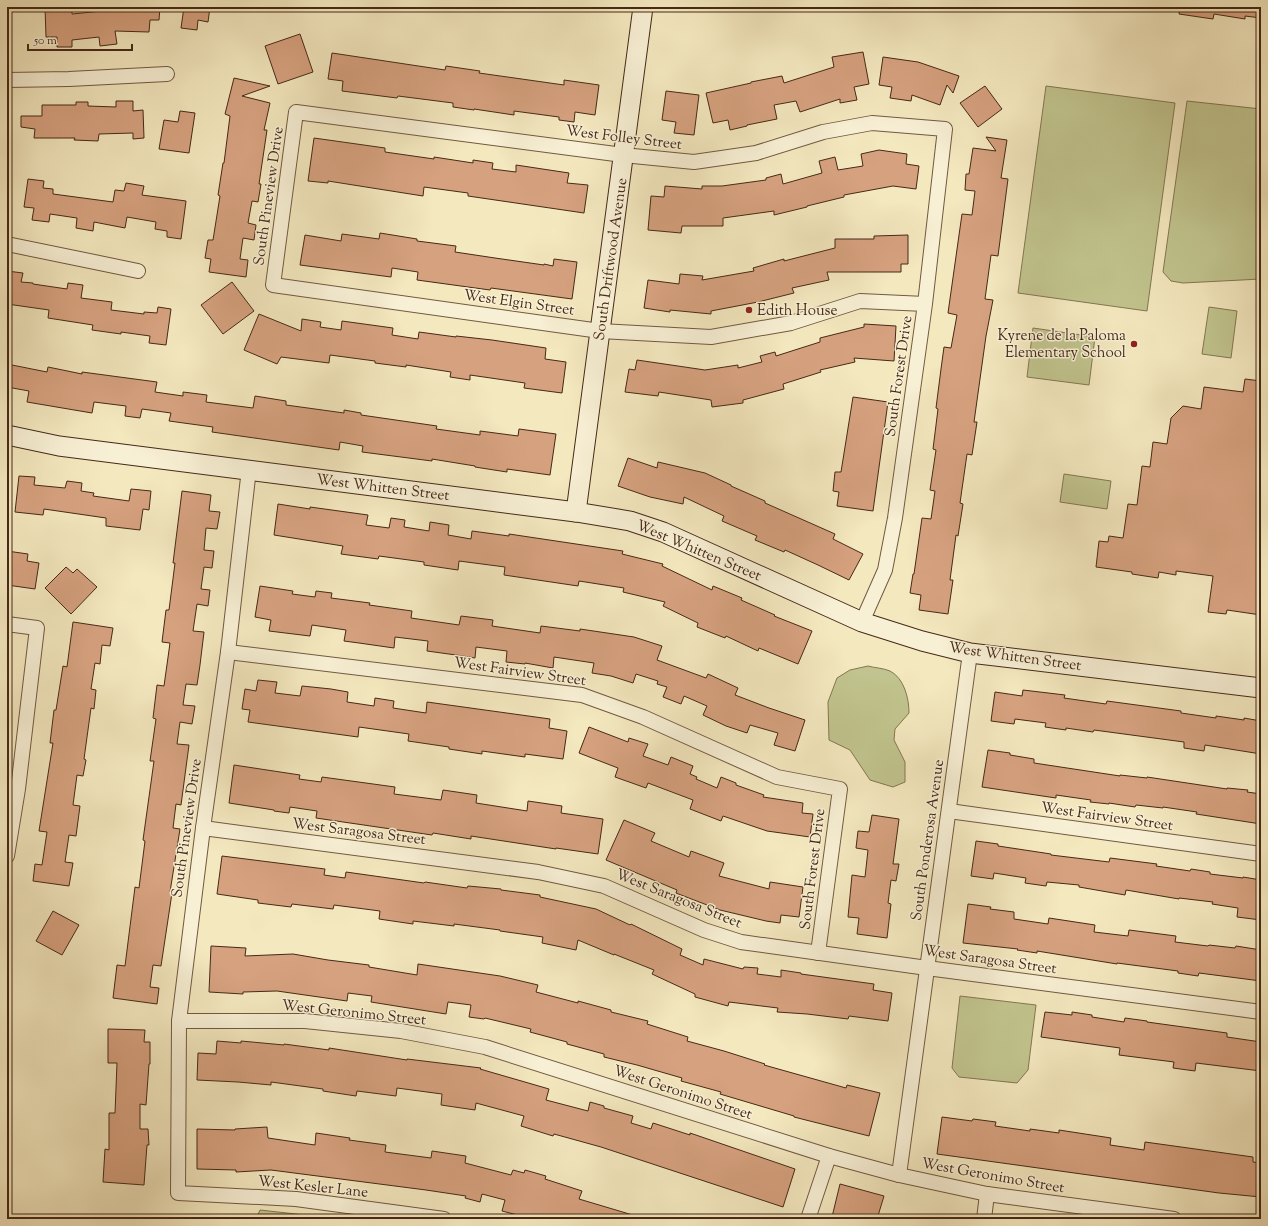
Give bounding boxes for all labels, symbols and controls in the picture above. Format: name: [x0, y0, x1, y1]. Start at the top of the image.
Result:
scale bar: [28, 26, 132, 52]
text: 50 m: [33, 32, 57, 50]
street label: West Folley Street: [564, 121, 683, 156]
street label: South Pineview Drive: [249, 125, 290, 267]
street label: South Driftwood Avenue: [590, 177, 633, 342]
street label: West Elgin Street: [462, 285, 576, 322]
place label: Edith House: [757, 301, 837, 322]
marker: Edith House: [744, 305, 754, 315]
street label: South Forest Drive: [881, 314, 918, 438]
place label: Kyrene de la Paloma Elementary School: [997, 326, 1126, 364]
marker: Kyrene de la Paloma Elementary School: [1129, 339, 1139, 349]
street label: West Whitten Street: [315, 470, 451, 507]
street label: West Whitten Street: [633, 516, 764, 587]
street label: West Whitten Street: [947, 638, 1083, 677]
street label: West Fairview Street: [452, 653, 587, 692]
street label: South Pineview Drive: [167, 757, 208, 899]
street label: South Ponderosa Avenue: [907, 758, 950, 922]
street label: West Fairview Street: [1039, 798, 1174, 837]
street label: South Forest Drive: [796, 807, 831, 931]
street label: West Saragosa Street: [291, 814, 427, 851]
street label: West Saragosa Street: [612, 864, 745, 934]
street label: West Saragosa Street: [922, 941, 1058, 980]
street label: West Geronimo Street: [281, 995, 427, 1032]
street label: West Geronimo Street: [610, 1061, 755, 1126]
street label: West Geronimo Street: [920, 1154, 1066, 1199]
street label: West Kesler Lane: [257, 1171, 369, 1204]

